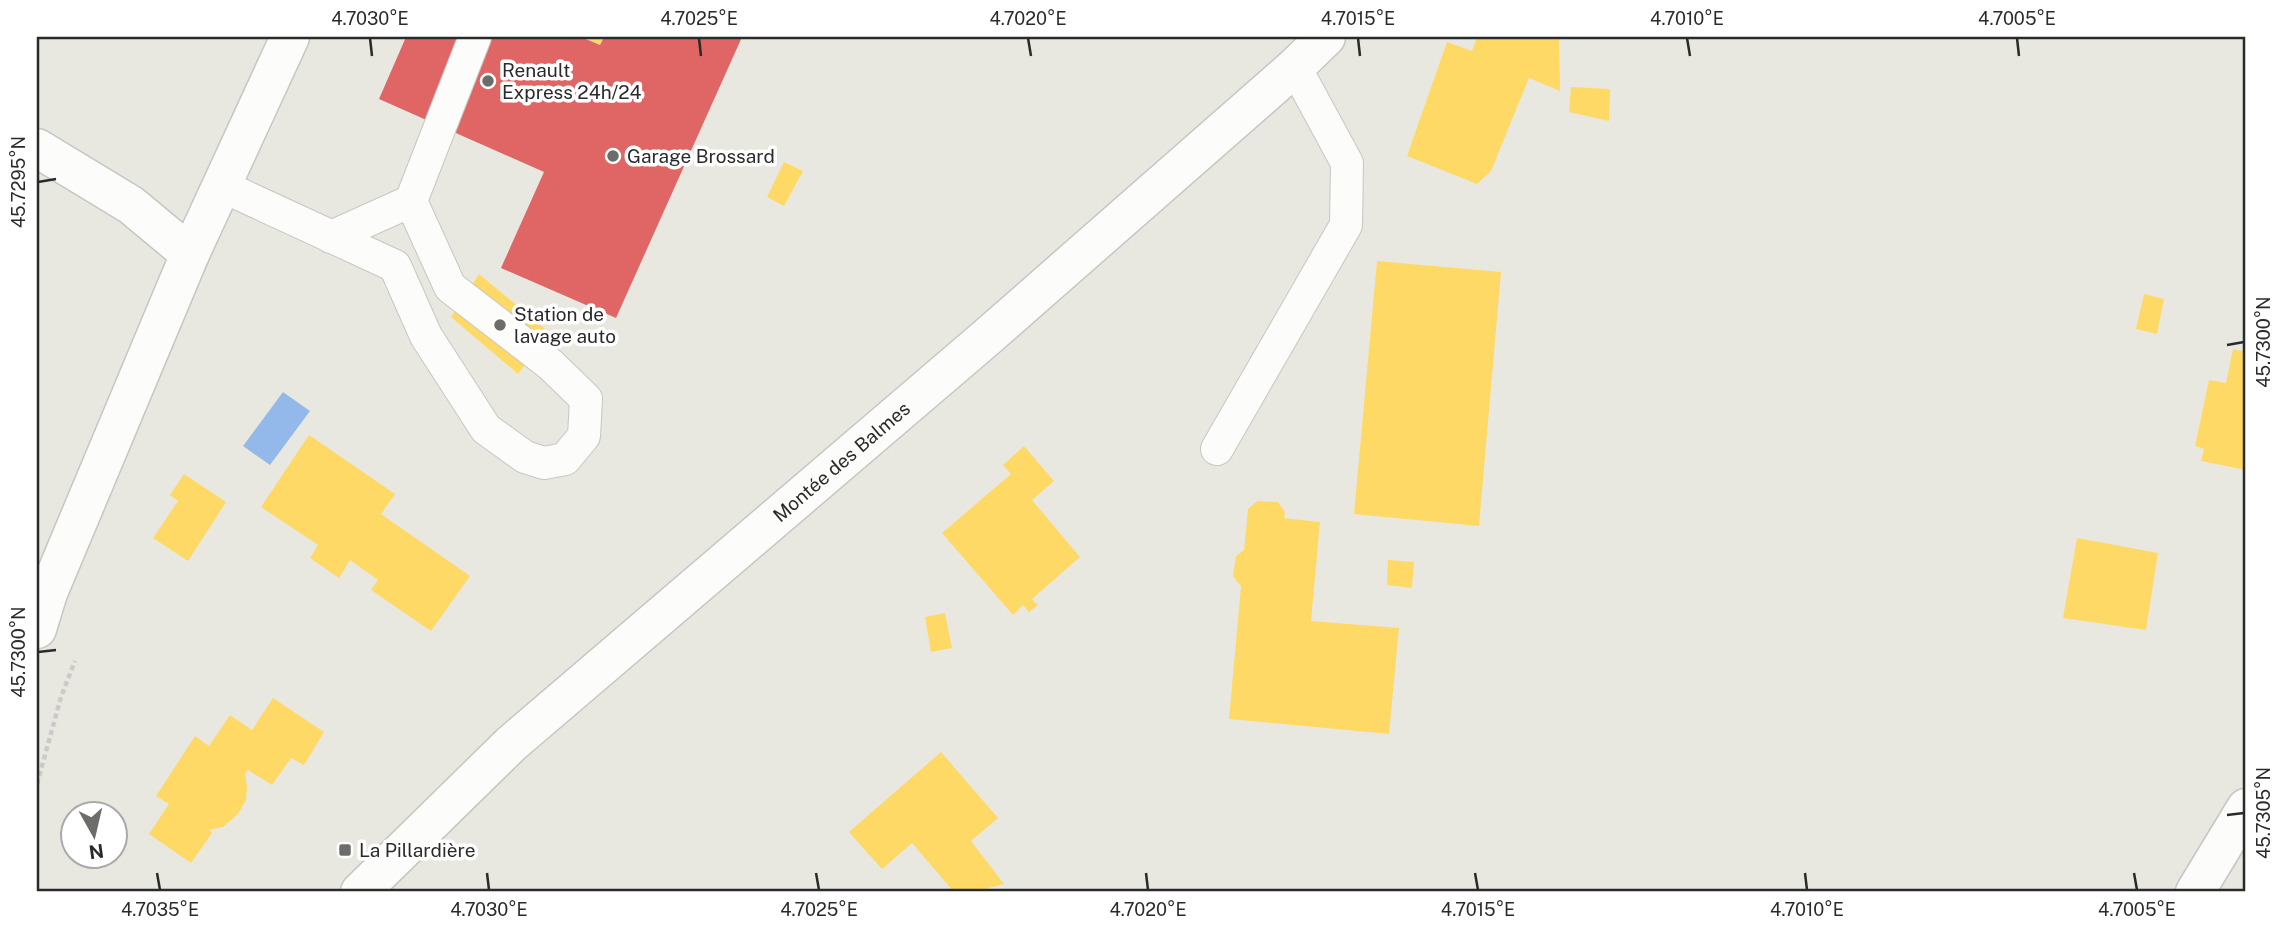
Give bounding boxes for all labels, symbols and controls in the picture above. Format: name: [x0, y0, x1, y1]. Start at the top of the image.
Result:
text: 4.7030°E: [331, 8, 409, 29]
text: 4.7025°E: [660, 8, 738, 29]
text: 4.7020°E: [989, 8, 1067, 29]
text: 4.7015°E: [1321, 8, 1395, 29]
text: 4.7010°E: [1650, 8, 1724, 29]
text: 4.7005°E: [1978, 8, 2056, 29]
place label: Renault Express 24h/24: [502, 59, 642, 103]
marker: Renault Express 24h/24: [480, 73, 496, 89]
text: 45.7295°N: [8, 136, 29, 228]
place label: Garage Brossard: [627, 145, 775, 167]
marker: Garage Brossard: [605, 148, 621, 164]
text: 45.7300°N: [2253, 296, 2274, 388]
place label: Station de lavage auto: [514, 303, 616, 347]
marker: Station de lavage auto: [492, 317, 508, 333]
street label: Montée des Balmes: [768, 397, 914, 526]
text: 45.7300°N: [8, 606, 29, 698]
text: 45.7305°N: [2253, 767, 2274, 859]
north arrow: [60, 800, 130, 870]
place label: La Pillardière: [359, 839, 476, 861]
text: N: [87, 840, 105, 864]
marker: La Pillardière: [337, 842, 353, 858]
text: 4.7035°E: [121, 899, 199, 920]
text: 4.7030°E: [450, 899, 528, 920]
text: 4.7025°E: [780, 899, 858, 920]
text: 4.7020°E: [1109, 899, 1187, 920]
text: 4.7015°E: [1441, 899, 1515, 920]
text: 4.7010°E: [1770, 899, 1844, 920]
text: 4.7005°E: [2098, 899, 2176, 920]

